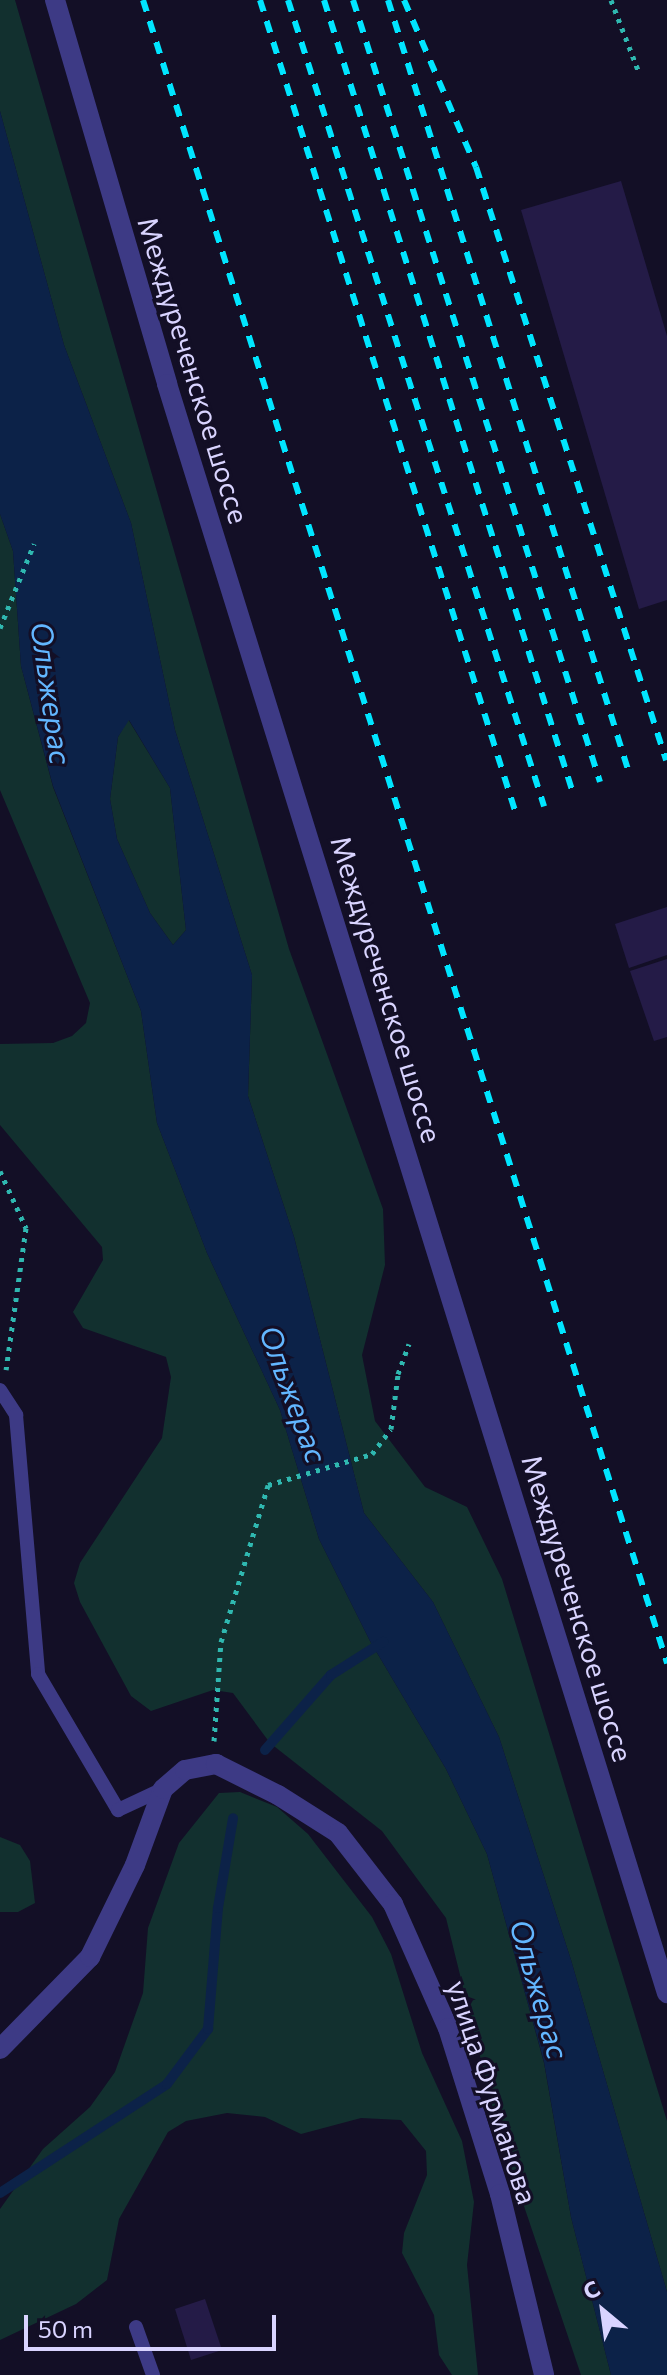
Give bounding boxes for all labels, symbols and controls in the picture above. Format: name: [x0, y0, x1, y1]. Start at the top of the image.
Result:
street label: Междуреченское шоссе: [131, 213, 257, 527]
water label: Ольжерас: [24, 619, 80, 767]
street label: Междуреченское шоссе: [324, 832, 450, 1146]
water label: Ольжерас: [253, 1320, 335, 1468]
street label: Междуреченское шоссе: [515, 1451, 641, 1765]
water label: Ольжерас: [503, 1915, 577, 2063]
street label: улица Фурманова: [441, 1976, 545, 2208]
north arrow: [563, 2271, 643, 2351]
text: С: [578, 2274, 604, 2305]
scale bar: [28, 2299, 280, 2349]
text: 50 m: [38, 2314, 93, 2343]

